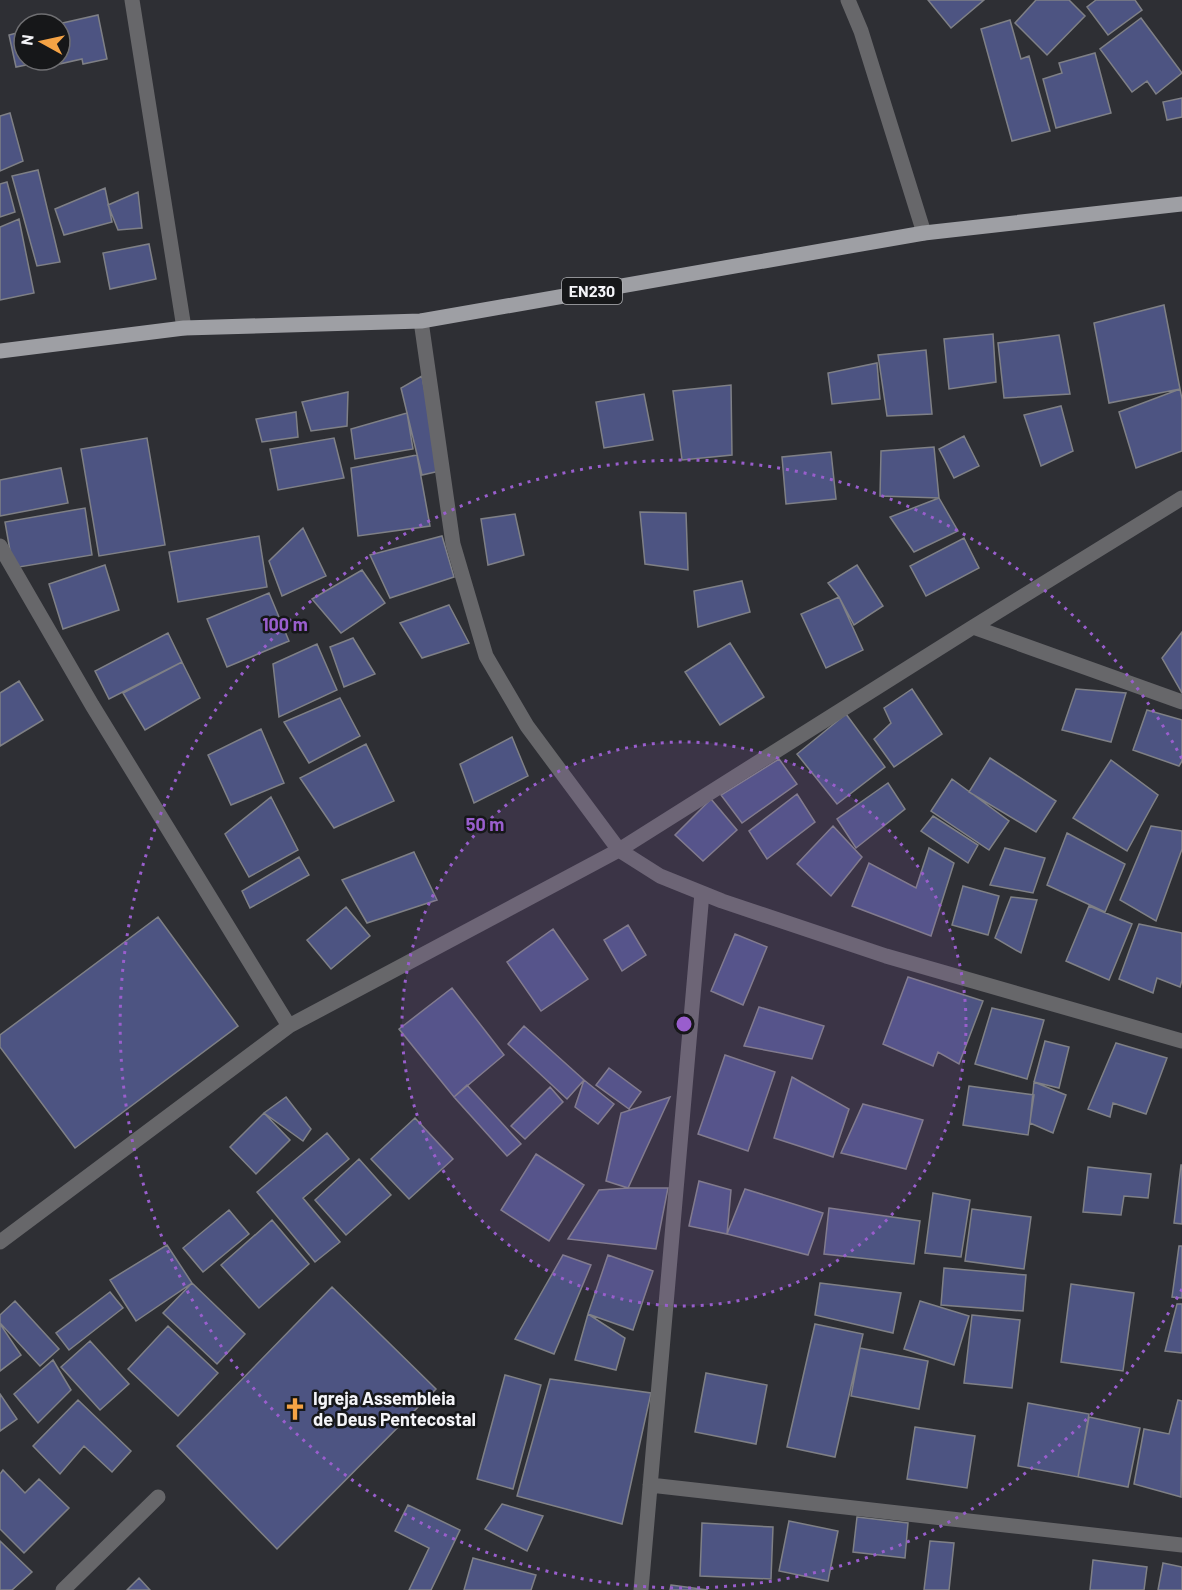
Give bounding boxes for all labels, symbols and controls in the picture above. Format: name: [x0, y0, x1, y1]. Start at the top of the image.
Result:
north arrow: [12, 12, 72, 72]
text: N: [17, 33, 37, 46]
road number: EN230: [562, 278, 622, 304]
text: 100 m: [262, 613, 308, 635]
text: 50 m: [466, 813, 504, 835]
centre of rings: [674, 1014, 694, 1034]
place label: Igreja Assembleia de Deus Pentecostal: [313, 1387, 476, 1430]
church icon: Igreja Assembleia de Deus Pentecostal: [282, 1396, 308, 1422]

